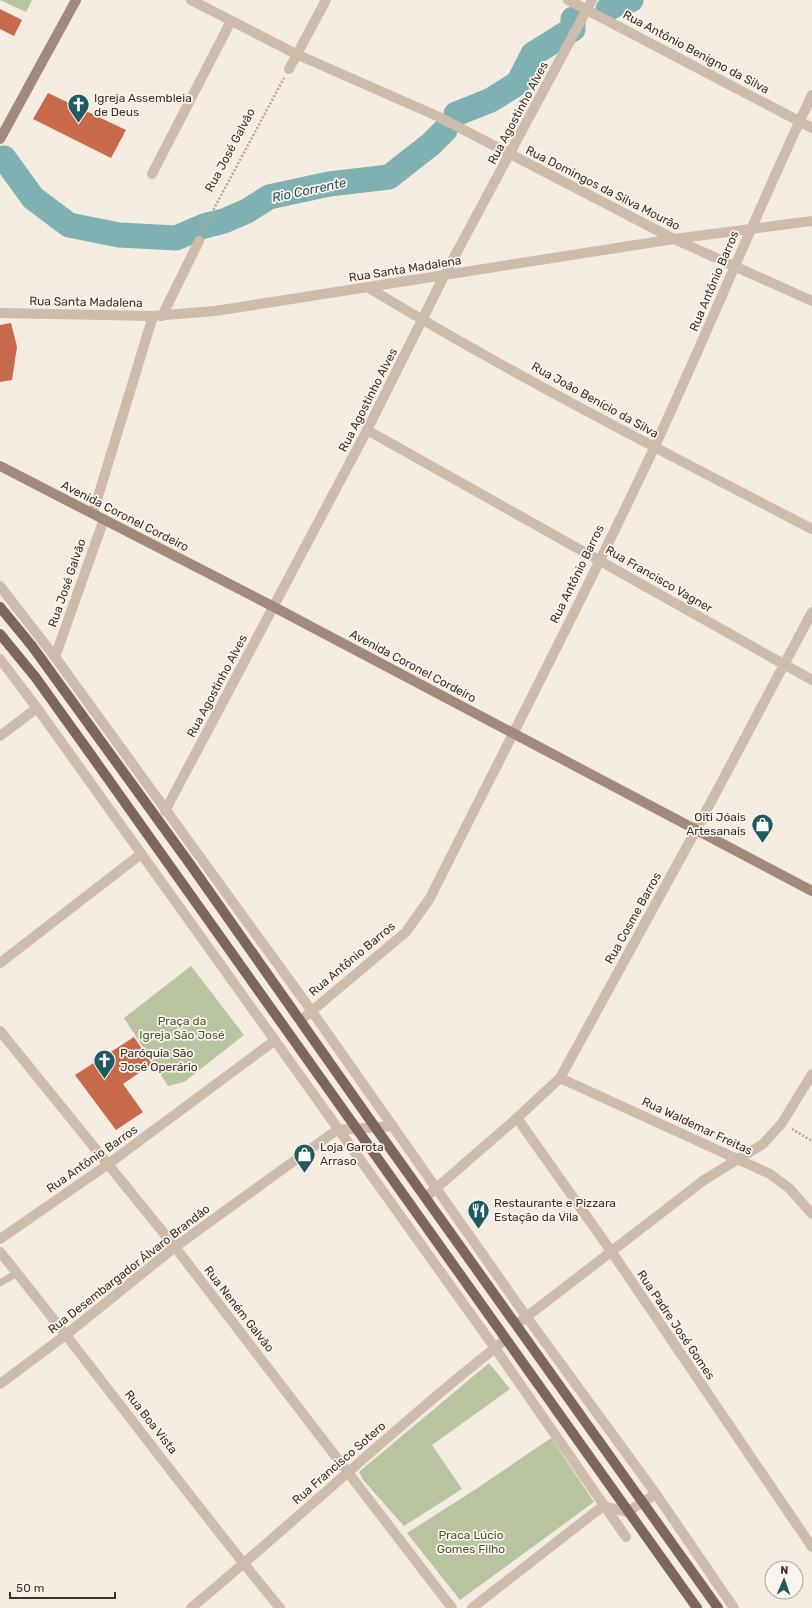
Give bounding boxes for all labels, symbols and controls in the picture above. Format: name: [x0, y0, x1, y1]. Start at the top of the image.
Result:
street label: Rua Antônio Benigno da Silva: [621, 7, 771, 97]
street label: Rua Agostinho Alves: [485, 59, 551, 167]
place label: Igreja Assembleia de Deus: [94, 91, 192, 119]
church icon: Igreja Assembleia de Deus: [66, 92, 92, 125]
street label: Rua José Galvão: [202, 106, 258, 194]
street label: Rua Domingos da Silva Mourão: [523, 143, 683, 233]
water label: Rio Corrente: [270, 175, 348, 205]
street label: Rua Antônio Barros: [686, 229, 742, 333]
street label: Rua Santa Madalena: [348, 253, 462, 285]
street label: Rua Santa Madalena: [29, 294, 143, 310]
street label: Rua Agostinho Alves: [336, 346, 400, 454]
street label: Rua João Benício da Silva: [529, 359, 661, 441]
street label: Avenida Coronel Cordeiro: [59, 478, 191, 554]
street label: Rua Antônio Barros: [547, 522, 607, 626]
street label: Rua José Galvão: [45, 537, 89, 629]
street label: Rua Francisco Vagner: [603, 543, 715, 616]
street label: Avenida Coronel Cordeiro: [347, 627, 479, 705]
street label: Rua Agostinho Alves: [184, 632, 250, 740]
place label: Oiti Jóais Artesanais: [686, 810, 746, 838]
shop icon: Oiti Jóais Artesanais: [749, 811, 775, 844]
street label: Rua Cosme Barros: [602, 870, 664, 966]
street label: Rua Antônio Barros: [306, 919, 398, 999]
park label: Praça da Igreja São José: [139, 1014, 225, 1042]
place label: Paróquia São José Operário: [120, 1046, 198, 1074]
church icon: Paróquia São José Operário: [91, 1047, 117, 1080]
street label: Rua Waldemar Freitas: [640, 1094, 754, 1158]
street label: Rua Antônio Barros: [44, 1122, 140, 1196]
place label: Loja Garota Arraso: [320, 1140, 384, 1168]
shop icon: Loja Garota Arraso: [291, 1141, 317, 1174]
place label: Restaurante e Pizzara Estação da Vila: [494, 1196, 616, 1224]
restaurant icon: Restaurante e Pizzara Estação da Vila: [466, 1197, 492, 1230]
street label: Rua Desembargador Álvaro Brandão: [45, 1201, 213, 1337]
street label: Rua Neném Galvão: [201, 1263, 277, 1355]
street label: Rua Padre José Gomes: [634, 1268, 718, 1382]
street label: Rua Boa Vista: [122, 1387, 180, 1457]
street label: Rua Francisco Sotero: [290, 1419, 389, 1507]
park label: Praca Lúcio Gomes Filho: [437, 1528, 505, 1556]
north arrow: [764, 1560, 804, 1600]
text: N: [780, 1564, 789, 1577]
scale bar: [10, 1574, 115, 1600]
text: 50 m: [16, 1581, 44, 1595]

